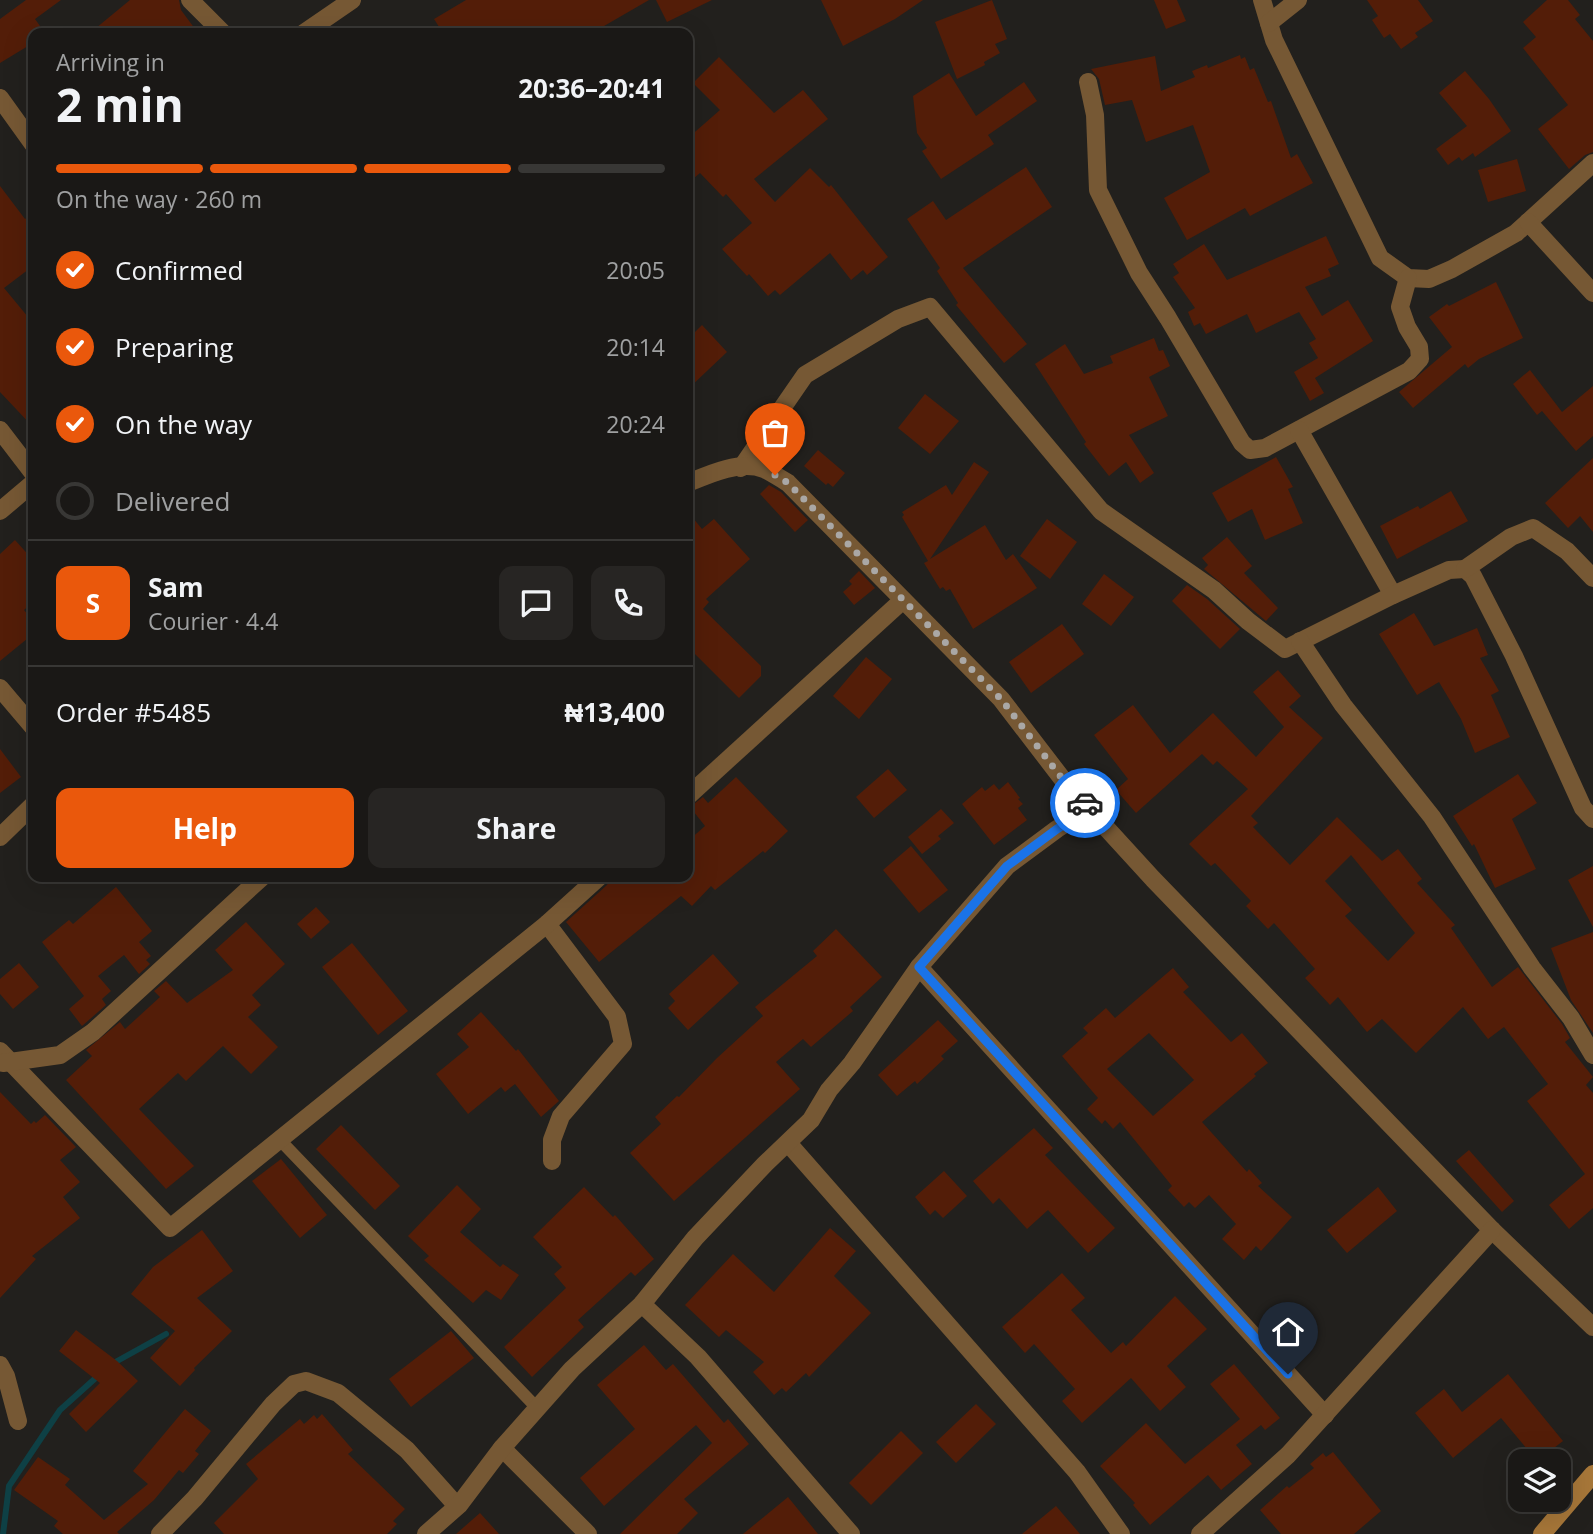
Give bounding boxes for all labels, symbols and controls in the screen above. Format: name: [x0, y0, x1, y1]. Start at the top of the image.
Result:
text: Arriving in: [56, 46, 165, 78]
text: 20:36–20:41: [518, 70, 665, 106]
text: 2 min: [56, 73, 184, 135]
text: On the way · 260 m: [56, 183, 262, 215]
icon: check: [56, 251, 94, 289]
text: Confirmed: [115, 252, 243, 288]
text: 20:05: [606, 254, 665, 286]
icon: check: [56, 328, 94, 366]
text: Preparing: [115, 329, 233, 365]
text: 20:14: [606, 331, 665, 363]
pin: [745, 403, 805, 475]
icon: check: [56, 405, 94, 443]
text: On the way: [115, 406, 252, 442]
text: 20:24: [606, 408, 665, 440]
icon: bag: [756, 414, 794, 452]
text: Delivered: [115, 483, 230, 519]
button: chat: [499, 566, 573, 640]
button: phone: [591, 566, 665, 640]
text: Sam: [148, 569, 204, 605]
text: S: [86, 585, 100, 621]
text: Courier · 4.4: [148, 605, 278, 637]
text: Order #5485: [56, 694, 211, 730]
text: ₦13,400: [564, 694, 665, 730]
courier: [1050, 768, 1120, 838]
icon: car: [1066, 784, 1104, 822]
button: Help: [56, 788, 354, 868]
button: Share: [368, 788, 665, 868]
pin: [1258, 1302, 1318, 1374]
icon: home: [1269, 1313, 1307, 1351]
map controls: [1508, 1449, 1571, 1512]
button: layers: [1508, 1449, 1571, 1512]

